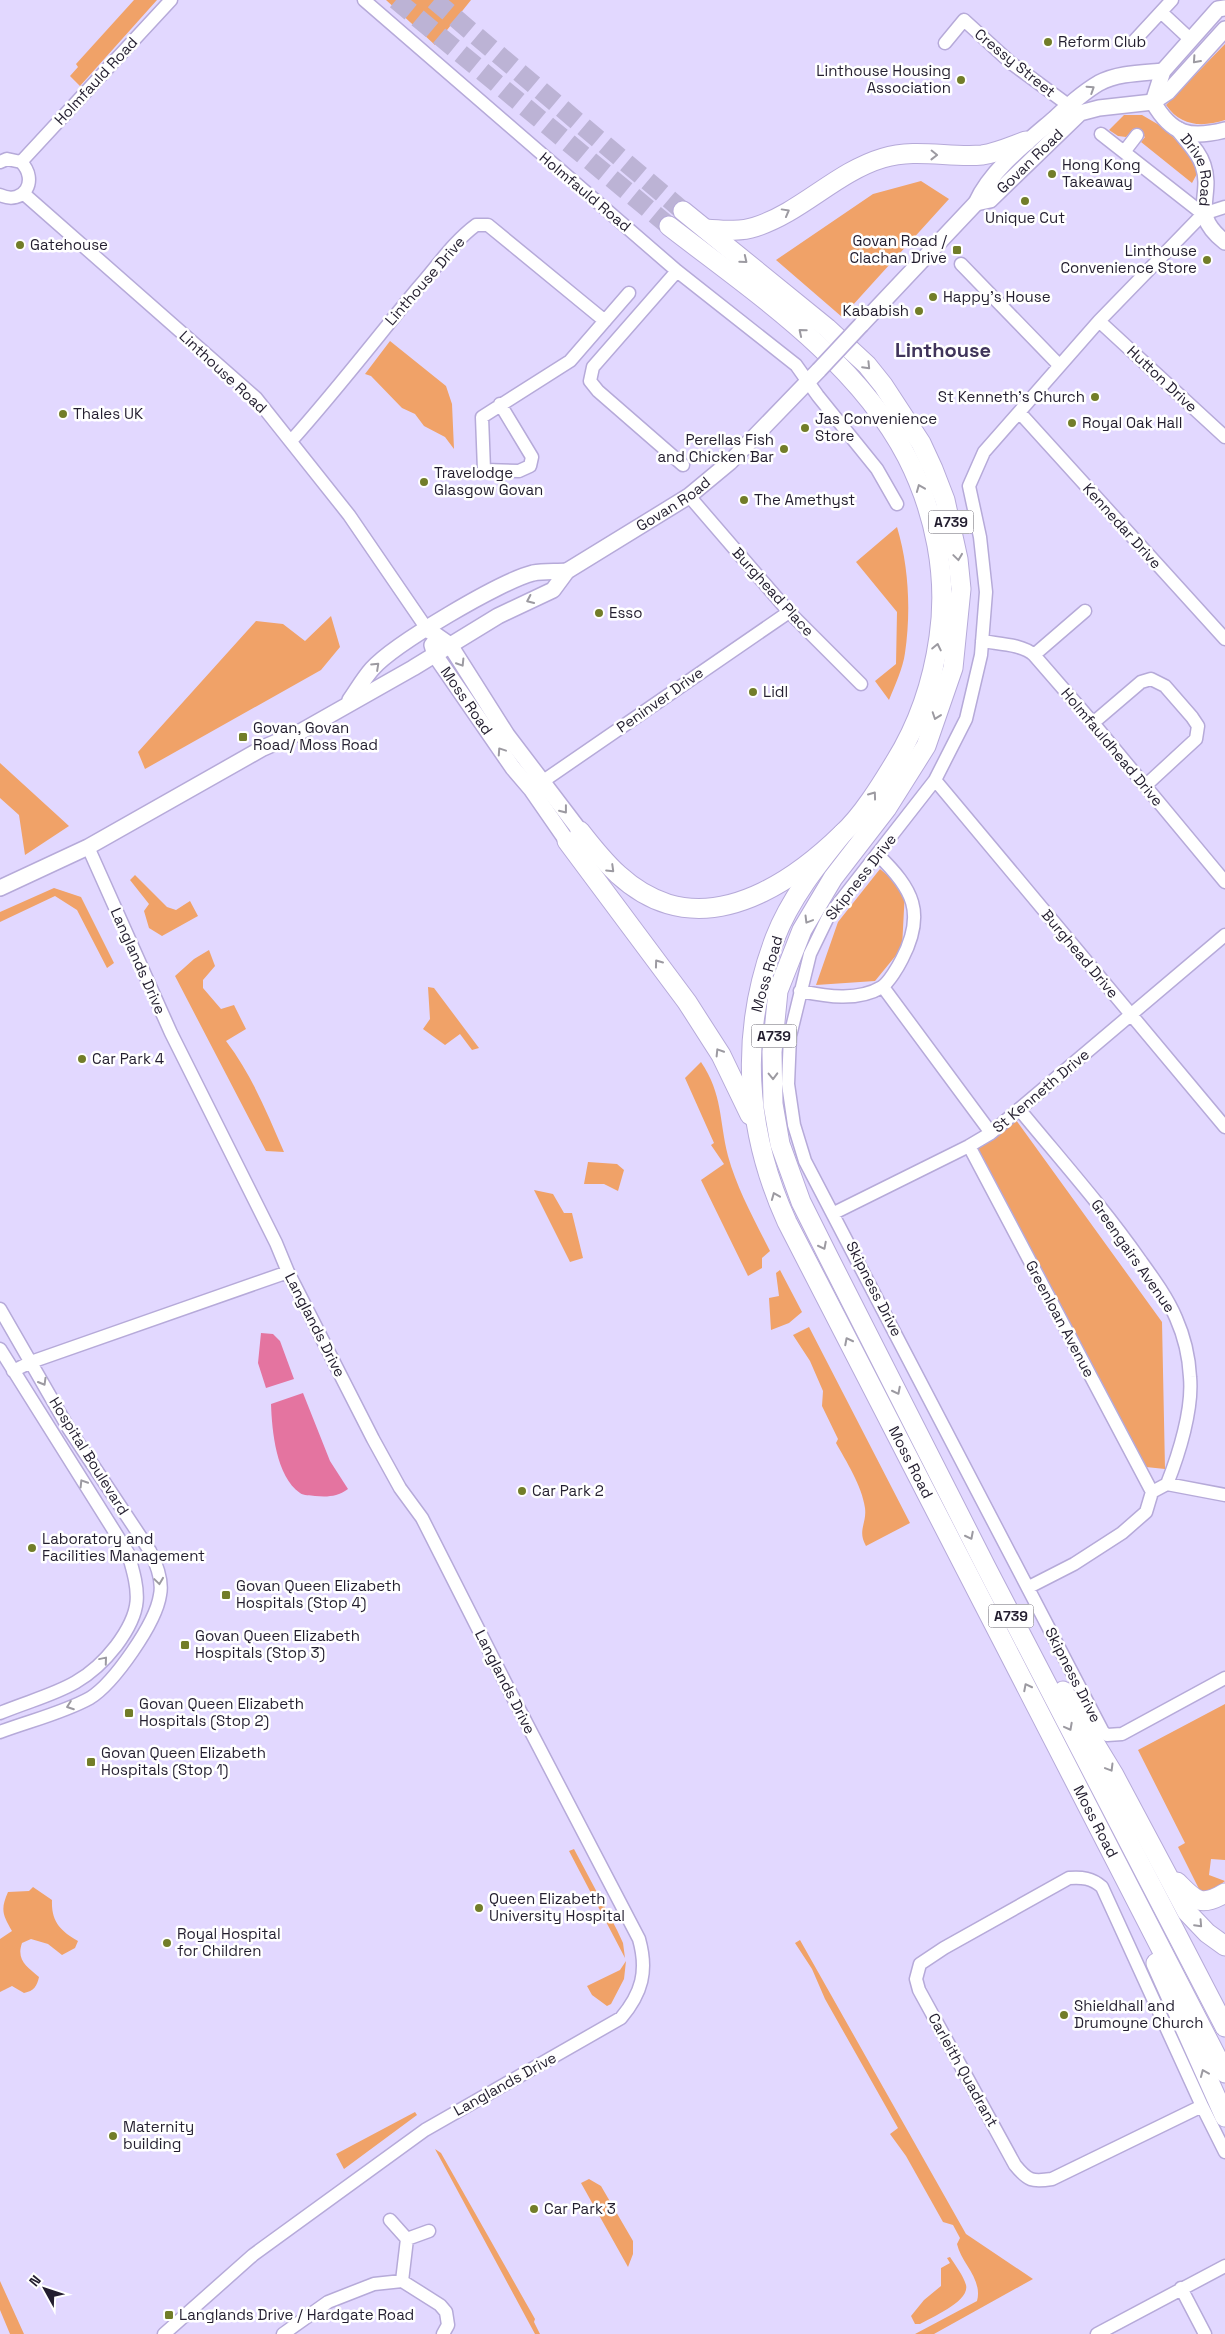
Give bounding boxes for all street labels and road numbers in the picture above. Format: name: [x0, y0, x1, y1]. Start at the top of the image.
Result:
street label: Cressy Street: [971, 24, 1060, 101]
street label: Holmfauld Road: [50, 33, 141, 129]
street label: Govan Road: [992, 124, 1067, 197]
street label: Drive Road: [1177, 130, 1216, 207]
street label: Holmfauld Road: [536, 148, 635, 235]
street label: Linthouse Drive: [381, 232, 469, 329]
street label: Linthouse Road: [176, 326, 271, 417]
street label: Hutton Drive: [1123, 341, 1201, 416]
street label: Govan Road: [632, 472, 714, 535]
street label: Kennedar Drive: [1079, 479, 1166, 573]
road number: A739: [928, 511, 974, 534]
street label: Burghead Place: [728, 543, 818, 640]
street label: Moss Road: [437, 663, 497, 738]
street label: Peninver Drive: [613, 663, 707, 737]
street label: Holmfauldhead Drive: [1057, 684, 1168, 810]
street label: Skipness Drive: [821, 830, 900, 924]
street label: Langlands Drive: [106, 905, 170, 1017]
street label: Burghead Drive: [1038, 905, 1123, 1002]
street label: Moss Road: [747, 933, 787, 1014]
road number: A739: [752, 1024, 796, 1048]
street label: St Kenneth Drive: [988, 1045, 1093, 1137]
street label: Greengairs Avenue: [1087, 1195, 1180, 1316]
street label: Skipness Drive: [842, 1238, 907, 1340]
street label: Greenloan Avenue: [1022, 1257, 1099, 1381]
street label: Langlands Drive: [281, 1269, 350, 1380]
street label: Hospital Boulevard: [45, 1393, 133, 1518]
street label: Moss Road: [885, 1423, 938, 1501]
road number: A739: [988, 1604, 1034, 1628]
street label: Skipness Drive: [1041, 1624, 1106, 1726]
street label: Langlands Drive: [471, 1626, 540, 1737]
street label: Moss Road: [1070, 1782, 1122, 1861]
street label: Carleith Quadrant: [924, 2009, 1003, 2130]
street label: Langlands Drive: [450, 2047, 560, 2120]

